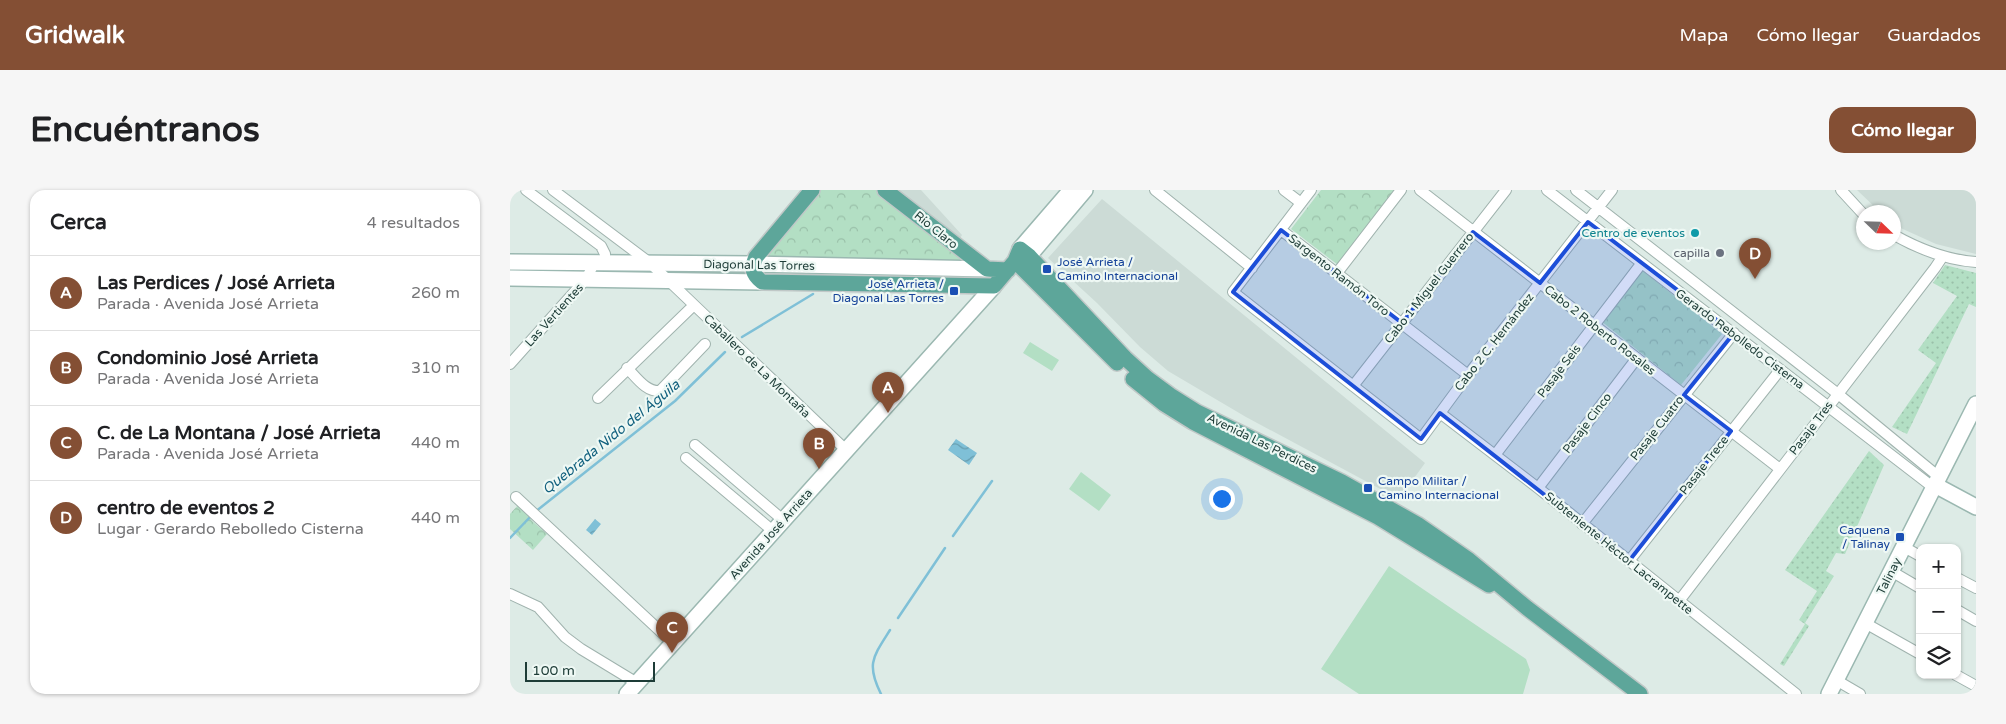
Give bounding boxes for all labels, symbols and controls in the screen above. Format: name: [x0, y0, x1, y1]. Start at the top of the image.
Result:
text: Gridwalk: [25, 21, 125, 50]
text: Mapa: [1679, 24, 1728, 46]
text: Cómo llegar: [1756, 24, 1859, 46]
text: Guardados: [1887, 24, 1981, 46]
button: Cómo llegar: [1829, 107, 1976, 153]
text: Encuéntranos: [30, 109, 260, 151]
north arrow: [1856, 205, 1901, 250]
street label: Río Claro: [911, 208, 961, 252]
text: Cerca: [50, 210, 107, 235]
text: 4 resultados: [367, 213, 460, 233]
place label: Centro de eventos: [1581, 226, 1685, 240]
marker: Centro de eventos: [1689, 227, 1701, 239]
street label: Cabo 1 Miguel Guerrero: [1381, 230, 1477, 346]
street label: Sargento Ramón Toro: [1286, 231, 1392, 319]
pin: D: [1739, 238, 1771, 279]
place label: capilla: [1674, 246, 1710, 260]
marker: capilla: [1714, 247, 1726, 259]
place label: José Arrieta / Camino Internacional: [1057, 255, 1178, 283]
street label: Diagonal Las Torres: [703, 257, 815, 273]
marker: José Arrieta / Camino Internacional: [1041, 263, 1053, 275]
text: Las Perdices / José Arrieta: [97, 272, 335, 294]
place label: José Arrieta / Diagonal Las Torres: [832, 277, 944, 305]
street label: Las Vertientes: [522, 280, 586, 349]
street label: Cabo 2 Roberto Rosales: [1542, 282, 1659, 378]
text: A: [60, 283, 72, 303]
text: 260 m: [411, 283, 460, 303]
marker: José Arrieta / Diagonal Las Torres: [948, 285, 960, 297]
street label: Gerardo Rebolledo Cisterna: [1673, 286, 1807, 392]
street label: Cabo 2 C. Hernández: [1451, 290, 1537, 394]
text: Parada · Avenida José Arrieta: [97, 294, 319, 314]
street label: Caballero de La Montaña: [701, 311, 813, 421]
street label: Pasaje Seis: [1534, 341, 1584, 400]
text: Condominio José Arrieta: [97, 347, 319, 369]
text: B: [60, 358, 72, 378]
text: 310 m: [411, 358, 460, 378]
text: Parada · Avenida José Arrieta: [97, 369, 319, 389]
pin: A: [872, 372, 904, 413]
water label: Quebrada Nido del Águila: [539, 376, 684, 498]
street label: Pasaje Cinco: [1560, 390, 1614, 456]
street label: Pasaje Cuatro: [1627, 393, 1687, 463]
street label: Pasaje Tres: [1786, 398, 1836, 458]
street label: Avenida Las Perdices: [1205, 410, 1319, 476]
text: C. de La Montana / José Arrieta: [97, 422, 381, 444]
pin: B: [803, 428, 835, 469]
text: C: [60, 433, 72, 453]
text: 440 m: [411, 433, 460, 453]
street label: Pasaje Trece: [1677, 433, 1731, 497]
text: Parada · Avenida José Arrieta: [97, 444, 319, 464]
place label: Campo Militar / Camino Internacional: [1378, 474, 1499, 502]
marker: Campo Militar / Camino Internacional: [1362, 482, 1374, 494]
street label: Avenida José Arrieta: [727, 486, 815, 582]
your location: [1209, 486, 1235, 512]
street label: Subteniente Héctor Lacrampette: [1542, 489, 1696, 617]
text: centro de eventos 2: [97, 497, 275, 519]
text: D: [60, 508, 72, 528]
text: 440 m: [411, 508, 460, 528]
text: Lugar · Gerardo Rebolledo Cisterna: [97, 519, 364, 539]
place label: Caquena / Talinay: [1839, 523, 1891, 551]
marker: Caquena / Talinay: [1894, 531, 1906, 543]
map controls: [1916, 544, 1961, 679]
button: +: [1916, 544, 1961, 589]
street label: Talinay: [1874, 555, 1904, 597]
button: −: [1916, 589, 1961, 634]
pin: C: [656, 612, 688, 653]
button: layers: [1916, 634, 1961, 679]
scale bar: [525, 659, 655, 682]
text: 100 m: [532, 662, 575, 679]

